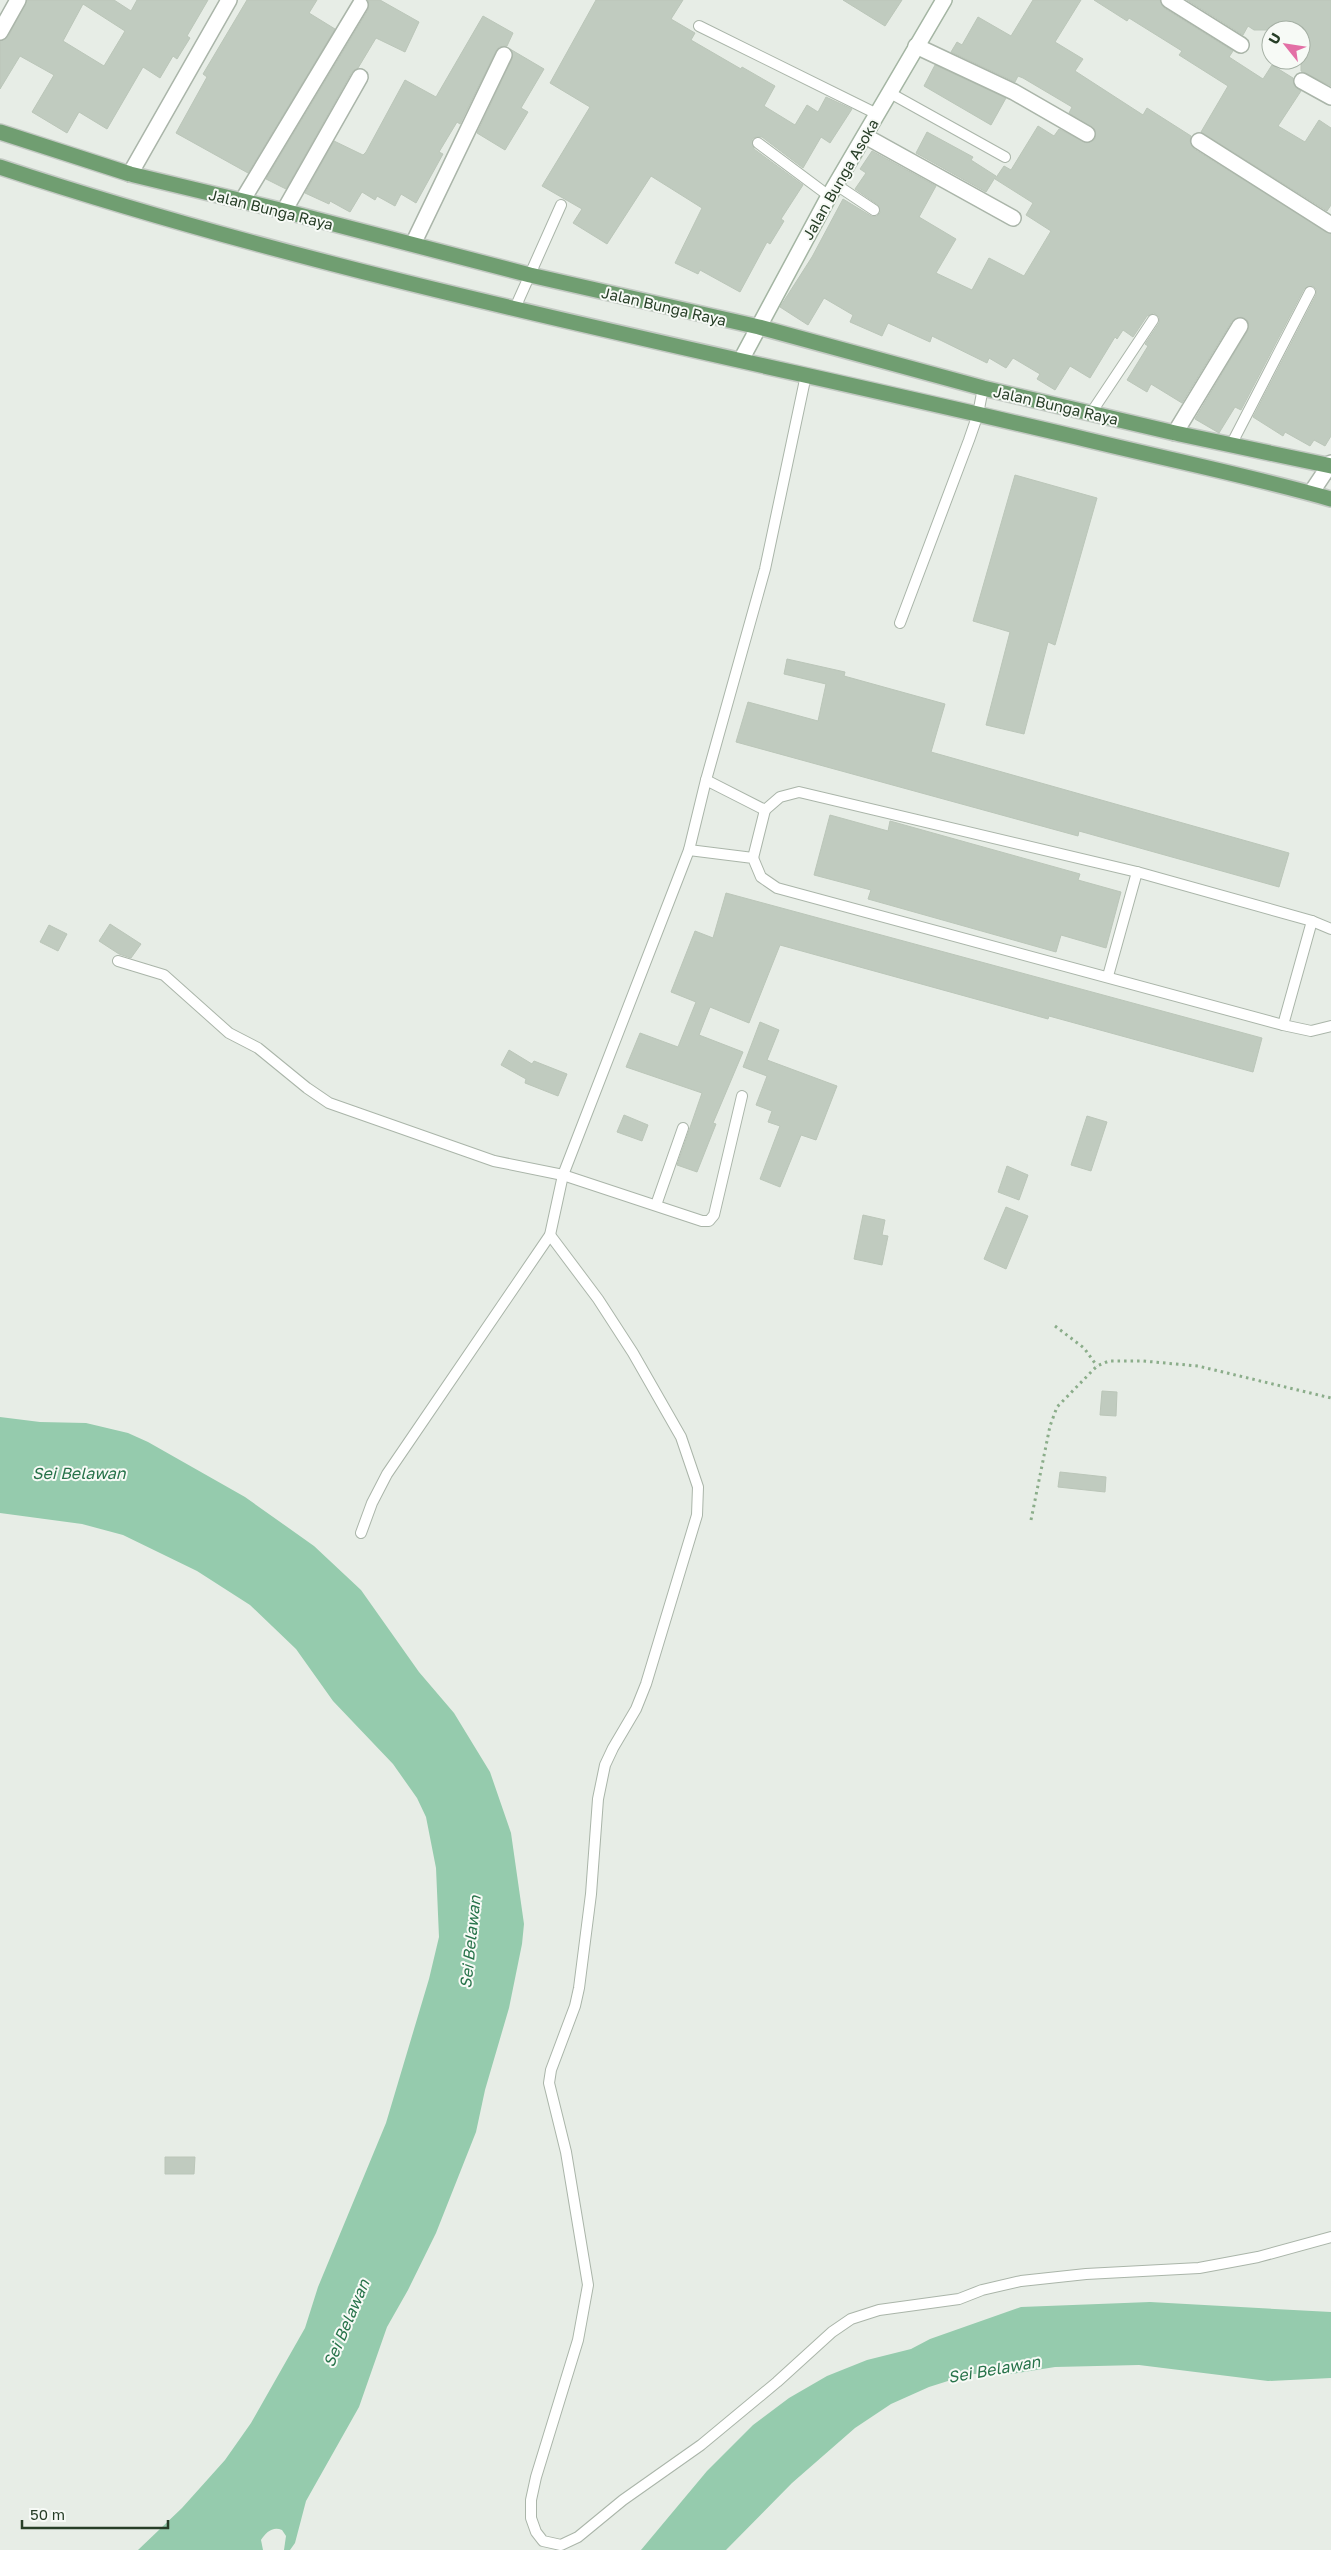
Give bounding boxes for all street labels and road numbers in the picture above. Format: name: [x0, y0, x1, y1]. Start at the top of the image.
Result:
street label: Jalan Bunga Asoka: [798, 115, 882, 243]
street label: Jalan Bunga Raya: [207, 185, 335, 233]
street label: Jalan Bunga Raya: [600, 283, 728, 329]
street label: Jalan Bunga Raya: [992, 382, 1120, 428]

